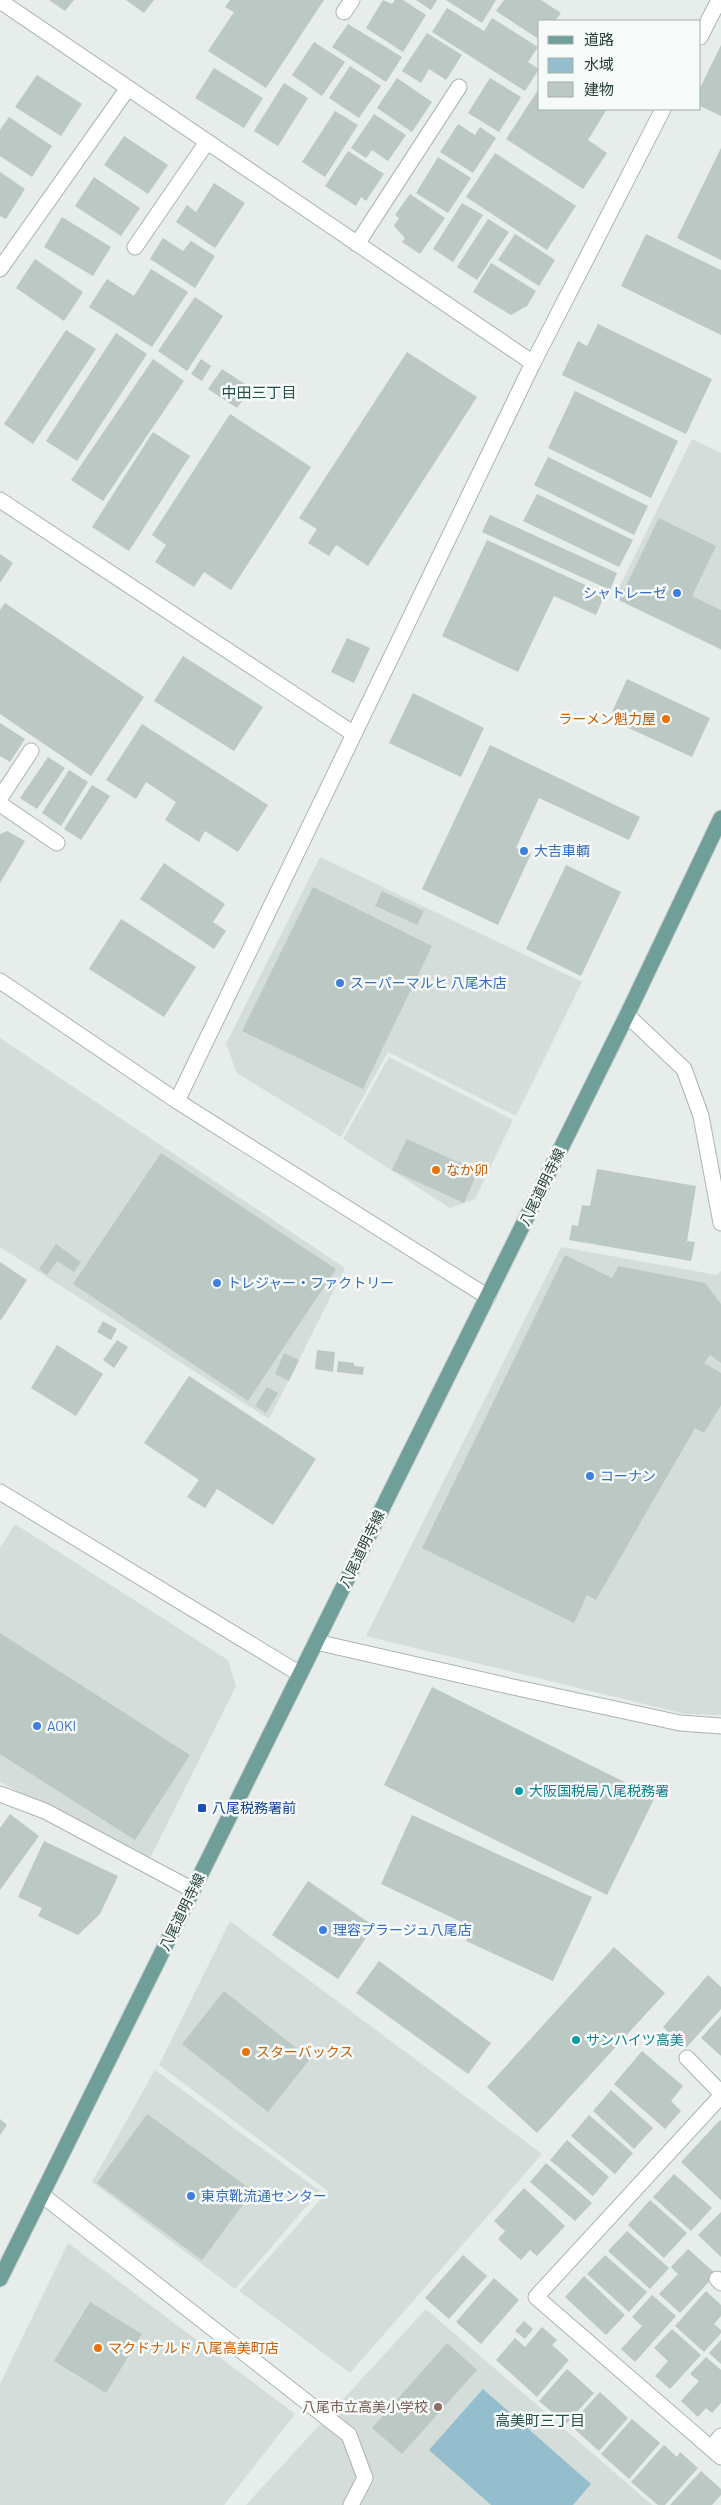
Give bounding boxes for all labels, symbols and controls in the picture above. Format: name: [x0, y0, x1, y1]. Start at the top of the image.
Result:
legend: [538, 20, 701, 110]
text: 道路: [584, 30, 614, 48]
text: 水域: [584, 55, 614, 73]
text: 建物: [584, 80, 614, 98]
district label: 中田三丁目: [221, 383, 297, 401]
place label: シャトレーゼ: [583, 584, 667, 601]
marker: シャトレーゼ: [671, 587, 683, 599]
place label: ラーメン魁力屋: [559, 710, 656, 727]
marker: ラーメン魁力屋: [660, 713, 672, 725]
place label: 大吉車輌: [534, 842, 590, 859]
marker: 大吉車輌: [518, 845, 530, 857]
place label: スーパーマルヒ 八尾木店: [350, 974, 507, 991]
marker: スーパーマルヒ 八尾木店: [334, 977, 346, 989]
street label: 八尾道明寺線: [515, 1145, 568, 1228]
place label: なか卯: [446, 1161, 488, 1178]
marker: なか卯: [430, 1164, 442, 1176]
place label: トレジャー・ファクトリー: [227, 1274, 394, 1291]
marker: トレジャー・ファクトリー: [211, 1277, 223, 1289]
place label: コーナン: [600, 1467, 656, 1484]
marker: コーナン: [584, 1470, 596, 1482]
street label: 八尾道明寺線: [335, 1507, 388, 1590]
place label: AOKI: [47, 1717, 76, 1734]
marker: AOKI: [31, 1720, 43, 1732]
place label: 大阪国税局八尾税務署: [529, 1782, 669, 1799]
marker: 大阪国税局八尾税務署: [513, 1785, 525, 1797]
place label: 八尾税務署前: [212, 1799, 296, 1816]
marker: 八尾税務署前: [196, 1802, 208, 1814]
street label: 八尾道明寺線: [155, 1870, 208, 1953]
place label: 理容プラージュ八尾店: [333, 1921, 472, 1938]
marker: 理容プラージュ八尾店: [317, 1924, 329, 1936]
place label: サンハイツ高美: [586, 2031, 684, 2048]
marker: サンハイツ高美: [570, 2034, 582, 2046]
place label: スターバックス: [256, 2043, 353, 2060]
marker: スターバックス: [240, 2046, 252, 2058]
place label: 東京靴流通センター: [201, 2187, 327, 2204]
marker: 東京靴流通センター: [185, 2190, 197, 2202]
place label: マクドナルド 八尾高美町店: [108, 2339, 279, 2356]
marker: マクドナルド 八尾高美町店: [92, 2342, 104, 2354]
place label: 八尾市立高美小学校: [302, 2398, 428, 2415]
marker: 八尾市立高美小学校: [432, 2401, 444, 2413]
district label: 高美町三丁目: [495, 2411, 585, 2429]

